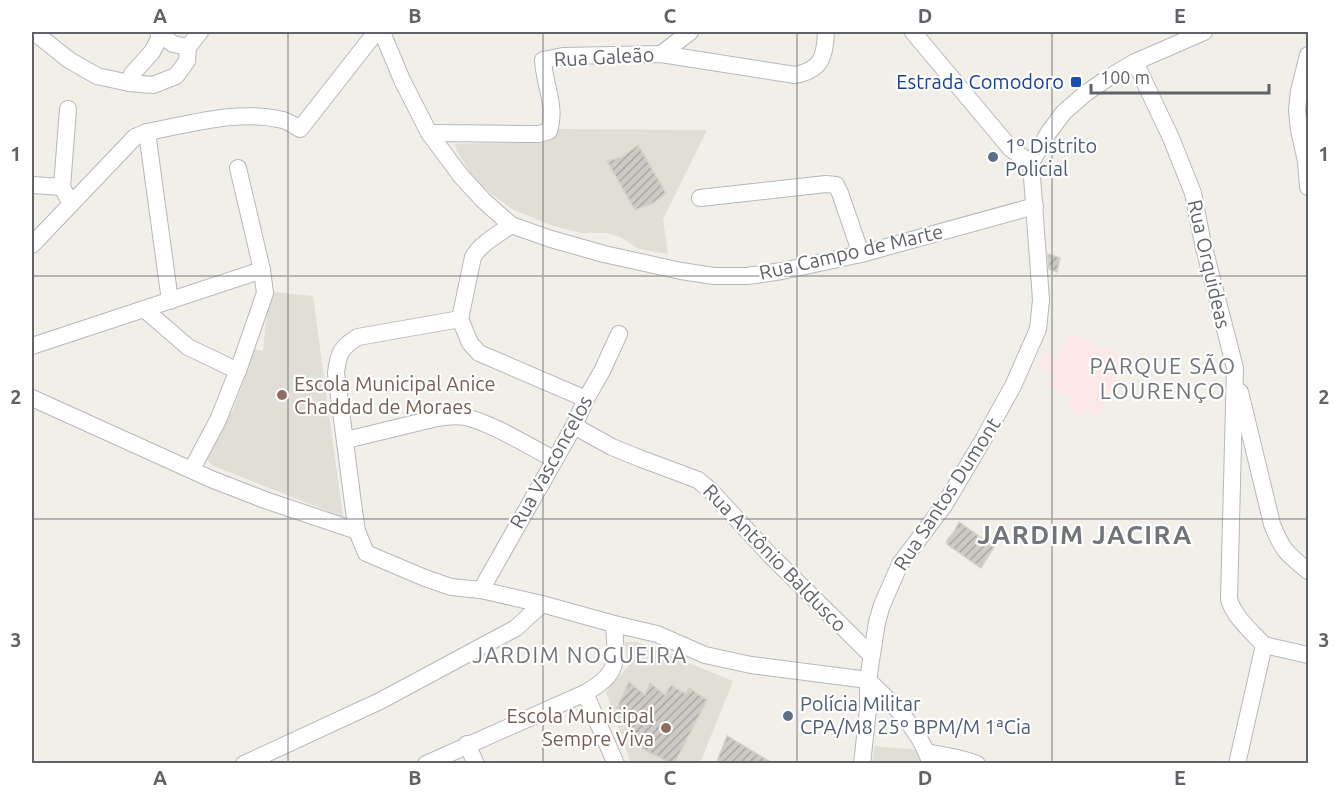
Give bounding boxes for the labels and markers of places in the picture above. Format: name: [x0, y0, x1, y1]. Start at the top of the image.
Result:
place label: Estrada Comodoro: [896, 70, 1064, 93]
marker: Estrada Comodoro: [1069, 75, 1083, 89]
place label: 1º Distrito Policial: [1005, 134, 1097, 180]
marker: 1º Distrito Policial: [986, 150, 1000, 164]
place label: Escola Municipal Anice Chaddad de Moraes: [294, 372, 496, 418]
marker: Escola Municipal Anice Chaddad de Moraes: [275, 388, 289, 402]
place label: Polícia Militar CPA/M8 25º BPM/M 1ªCia: [800, 692, 1031, 738]
place label: Escola Municipal Sempre Viva: [507, 704, 654, 750]
marker: Polícia Militar CPA/M8 25º BPM/M 1ªCia: [781, 709, 795, 723]
marker: Escola Municipal Sempre Viva: [659, 721, 673, 735]

